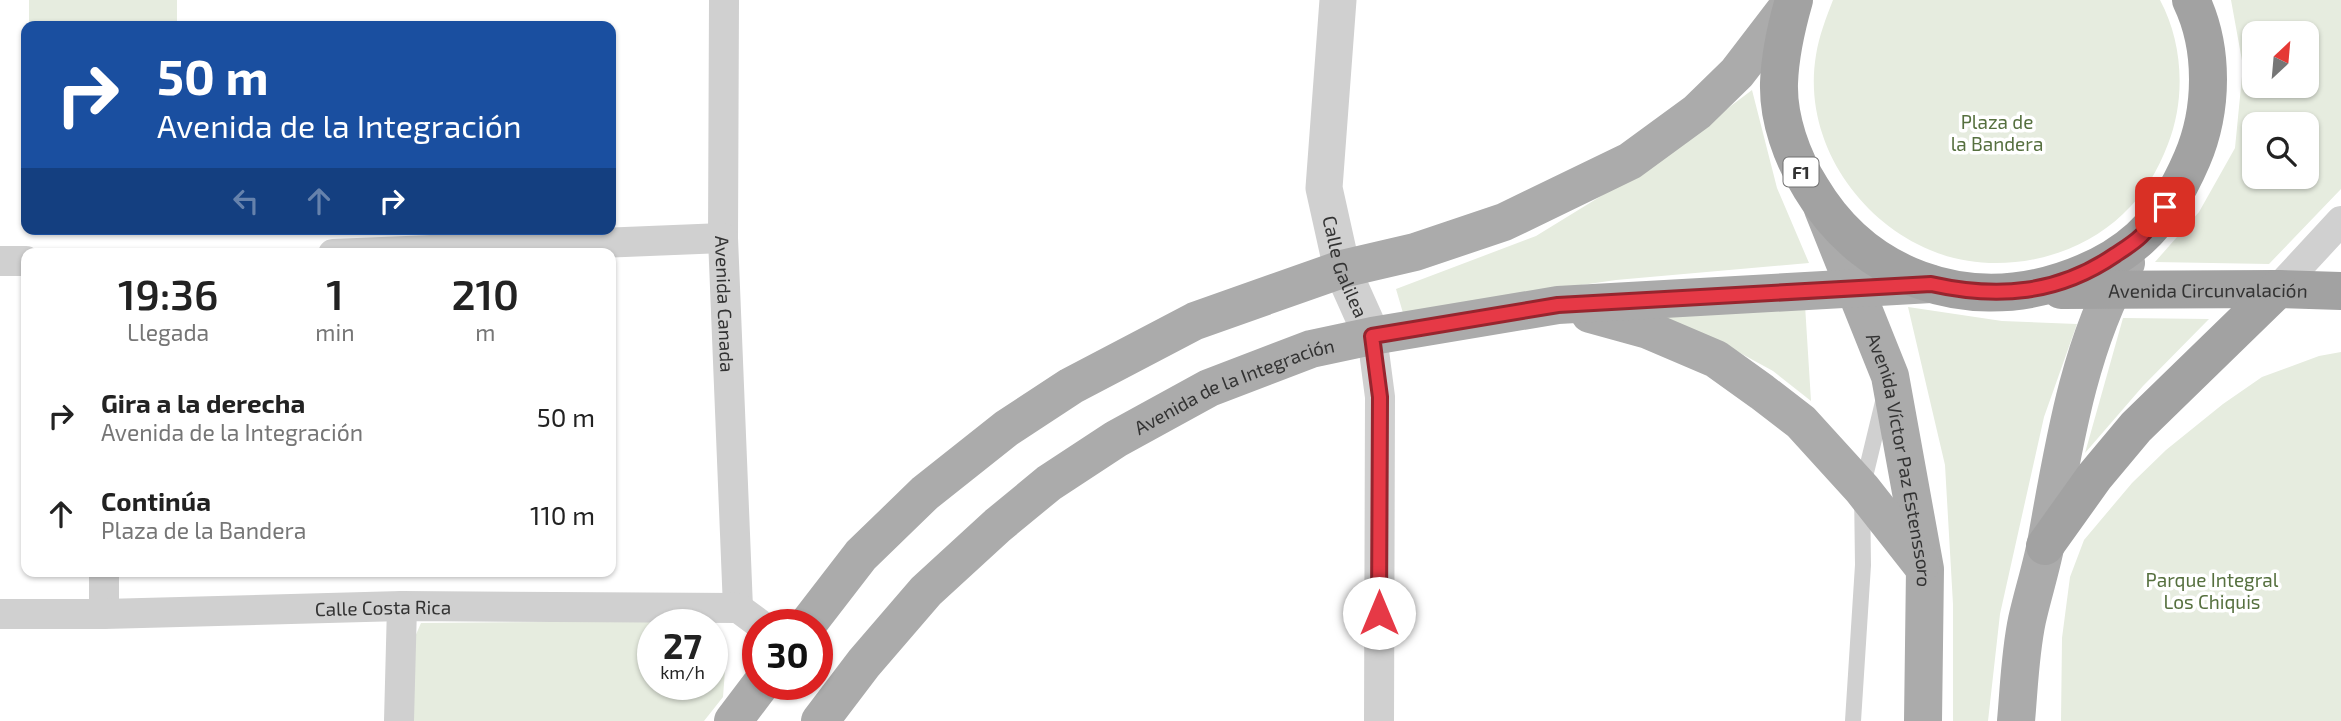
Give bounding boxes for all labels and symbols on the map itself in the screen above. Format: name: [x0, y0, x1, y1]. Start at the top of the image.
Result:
north arrow: [2242, 21, 2319, 98]
park label: Plaza de la Bandera: [1951, 110, 2043, 155]
road number: F1: [1784, 158, 1818, 187]
pin: [2135, 177, 2195, 237]
street label: Calle Galilea: [1319, 213, 1374, 321]
street label: Avenida Canada: [711, 235, 740, 373]
street label: Avenida Circunvalación: [2108, 277, 2308, 301]
street label: Avenida Víctor Paz Estenssoro: [1862, 329, 1937, 587]
street label: Avenida de la Integración: [1130, 333, 1336, 439]
park label: Parque Integral Los Chiquis: [2146, 568, 2279, 613]
position arrow: [1342, 576, 1416, 650]
street label: Calle Costa Rica: [314, 594, 451, 620]
speed limit sign: 30: [742, 609, 833, 700]

